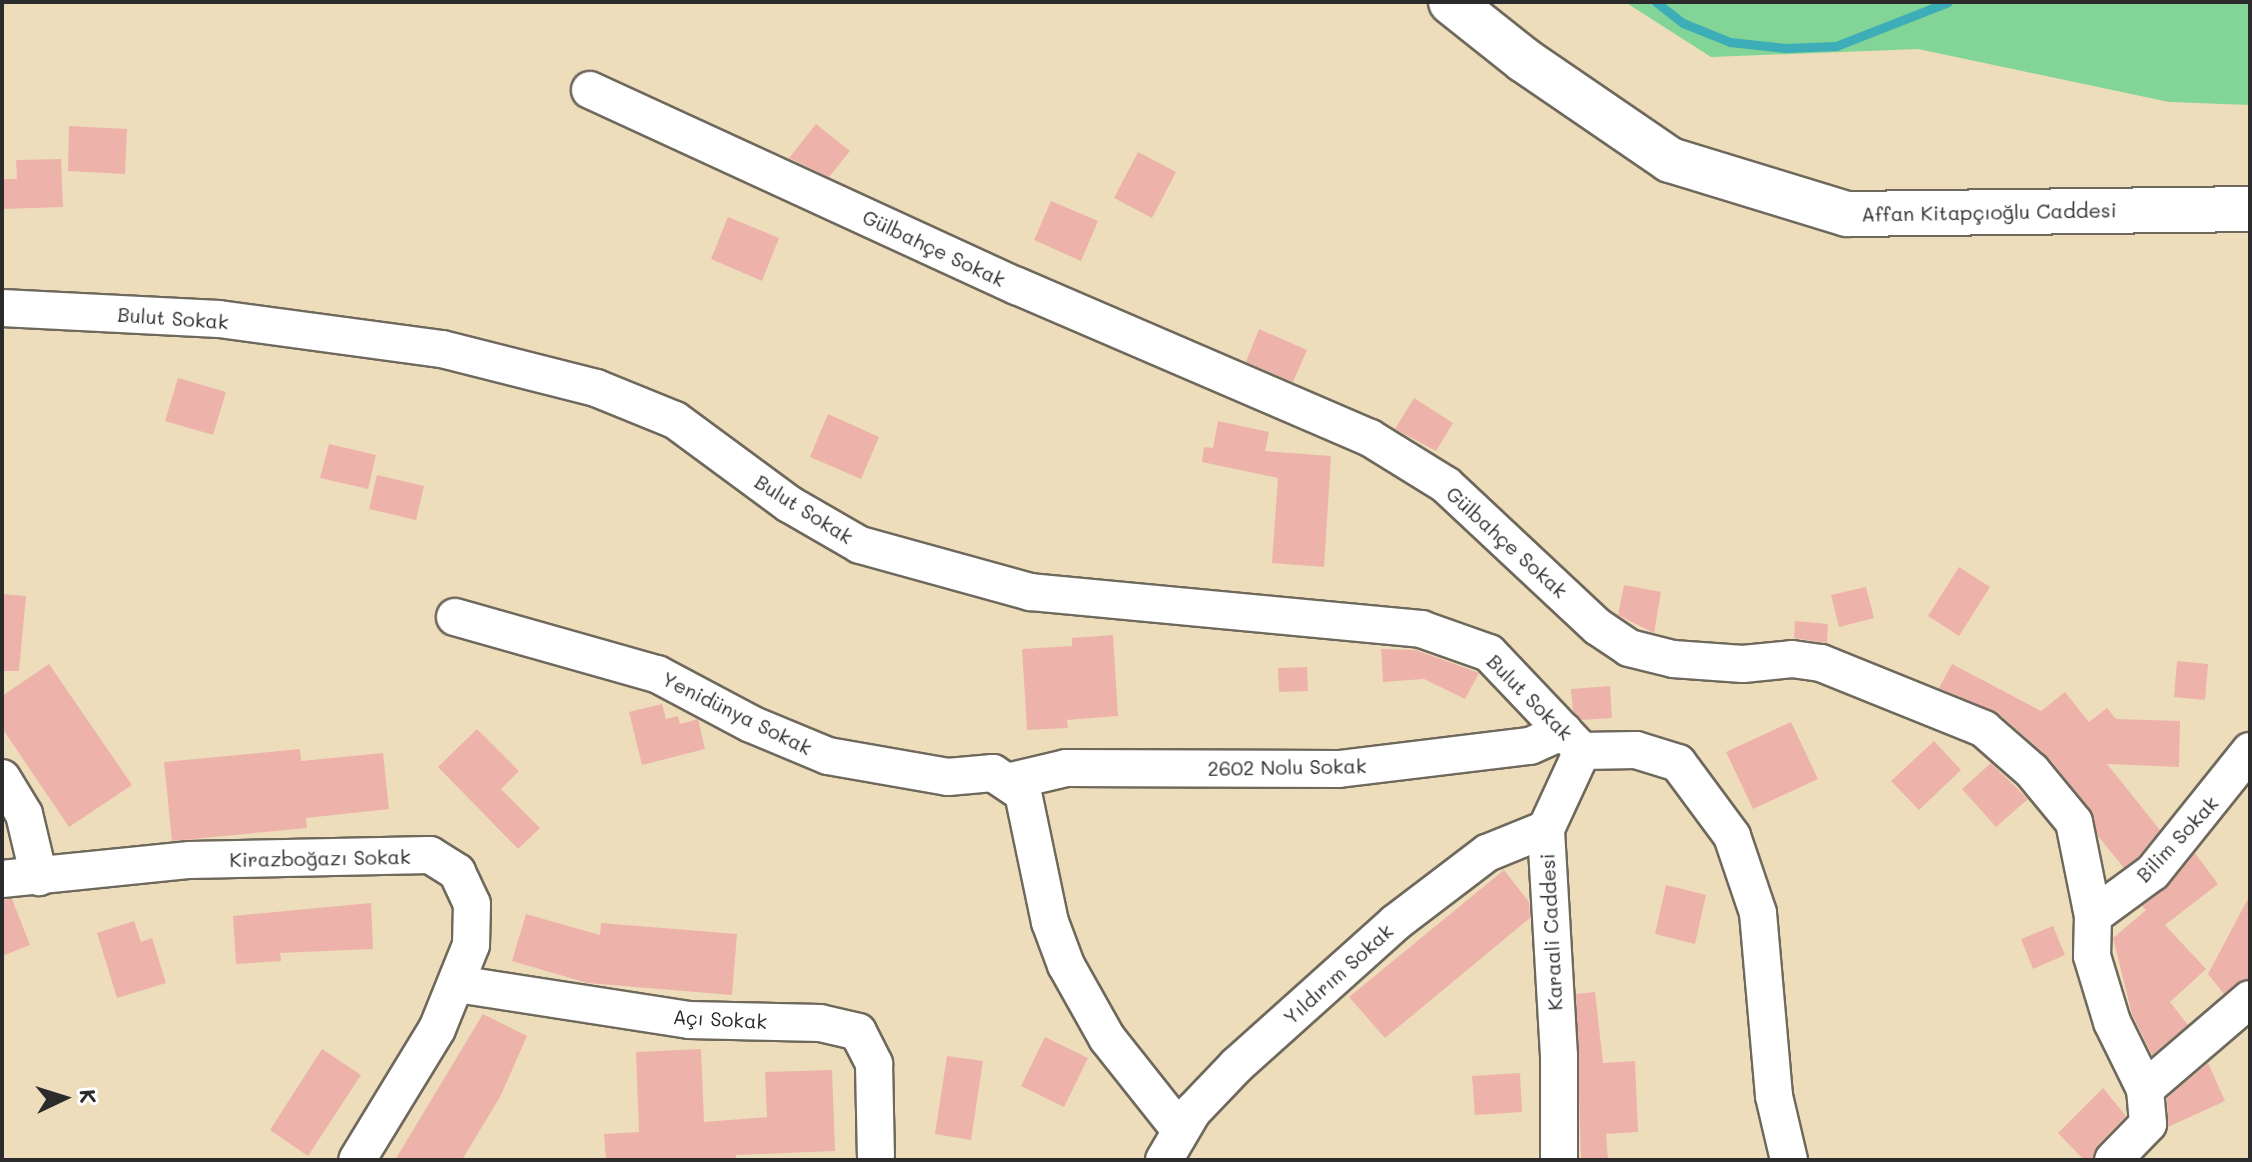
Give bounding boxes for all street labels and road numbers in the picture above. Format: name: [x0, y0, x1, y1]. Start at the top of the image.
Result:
street label: Affan Kitapçıoğlu Caddesi: [1861, 198, 2117, 226]
street label: Gülbahçe Sokak: [859, 204, 1009, 292]
street label: Bulut Sokak: [117, 302, 229, 334]
street label: Bulut Sokak: [750, 469, 858, 549]
street label: Gülbahçe Sokak: [1442, 481, 1572, 603]
street label: Bulut Sokak: [1482, 649, 1578, 745]
street label: Yenidünya Sokak: [658, 666, 816, 760]
street label: 2602 Nolu Sokak: [1207, 754, 1367, 780]
street label: Bilim Sokak: [2131, 791, 2223, 887]
street label: Kirazboğazı Sokak: [229, 844, 411, 872]
street label: Karaali Caddesi: [1535, 853, 1567, 1011]
street label: Yıldırım Sokak: [1278, 919, 1398, 1029]
street label: Açı Sokak: [672, 1005, 768, 1033]

